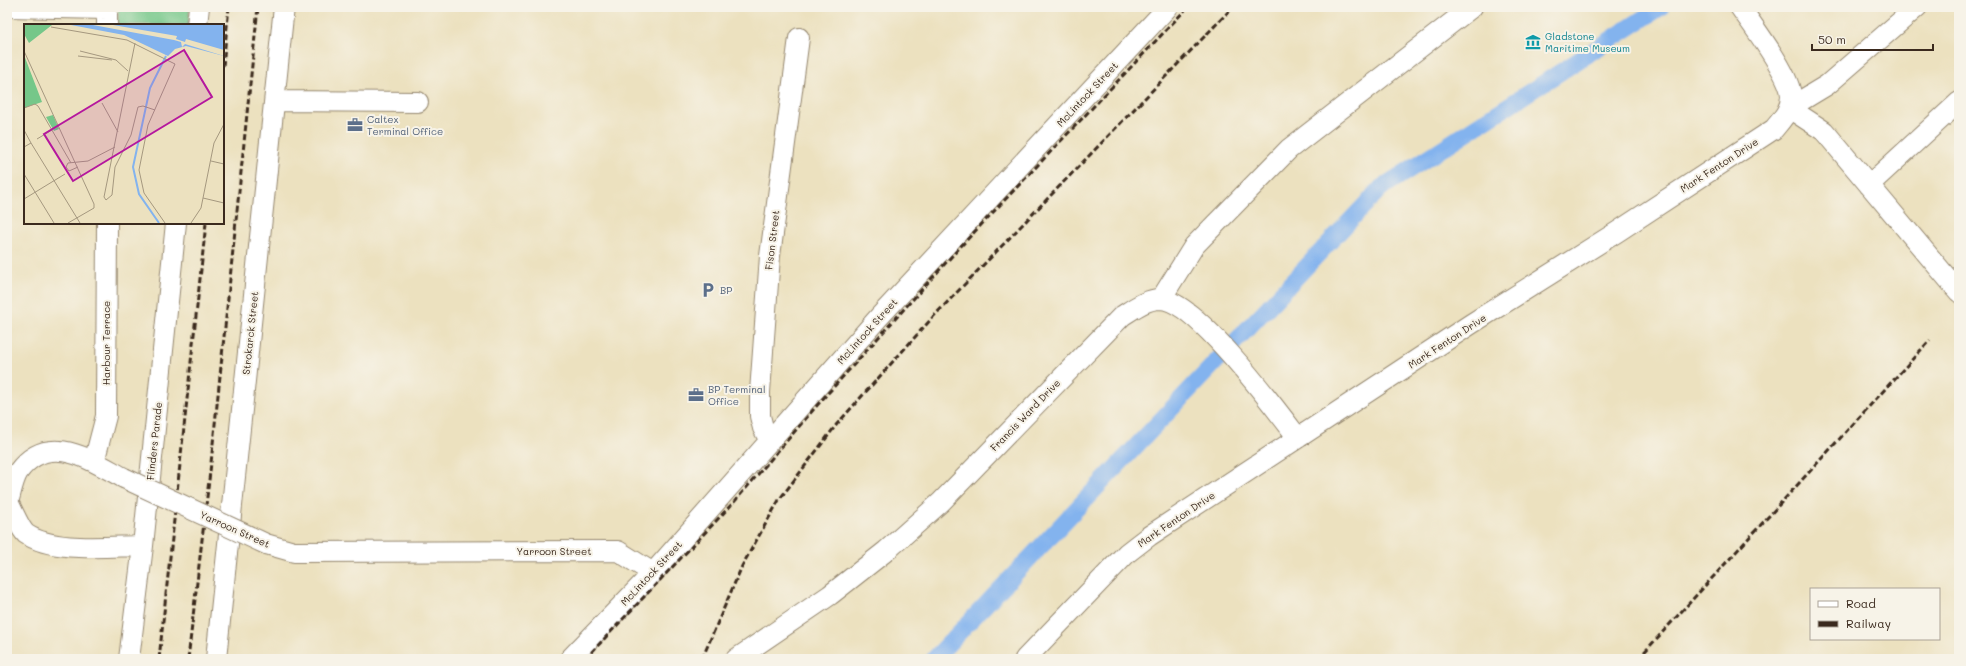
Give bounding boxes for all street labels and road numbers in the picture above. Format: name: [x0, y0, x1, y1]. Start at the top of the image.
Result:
street label: McLintock Street: [1053, 58, 1121, 130]
street label: Mark Fenton Drive: [1677, 134, 1761, 196]
street label: Fison Street: [761, 209, 783, 271]
street label: Strokarck Street: [239, 291, 261, 375]
street label: McLintock Street: [834, 295, 900, 367]
street label: Harbour Terrace: [99, 301, 113, 385]
street label: Mark Fenton Drive: [1405, 310, 1489, 372]
street label: Francis Ward Drive: [987, 376, 1063, 454]
street label: Flinders Parade: [143, 401, 165, 481]
street label: Mark Fenton Drive: [1135, 488, 1217, 550]
street label: Yarroon Street: [198, 507, 272, 551]
street label: McLintock Street: [617, 537, 685, 609]
street label: Yarroon Street: [516, 544, 592, 558]

